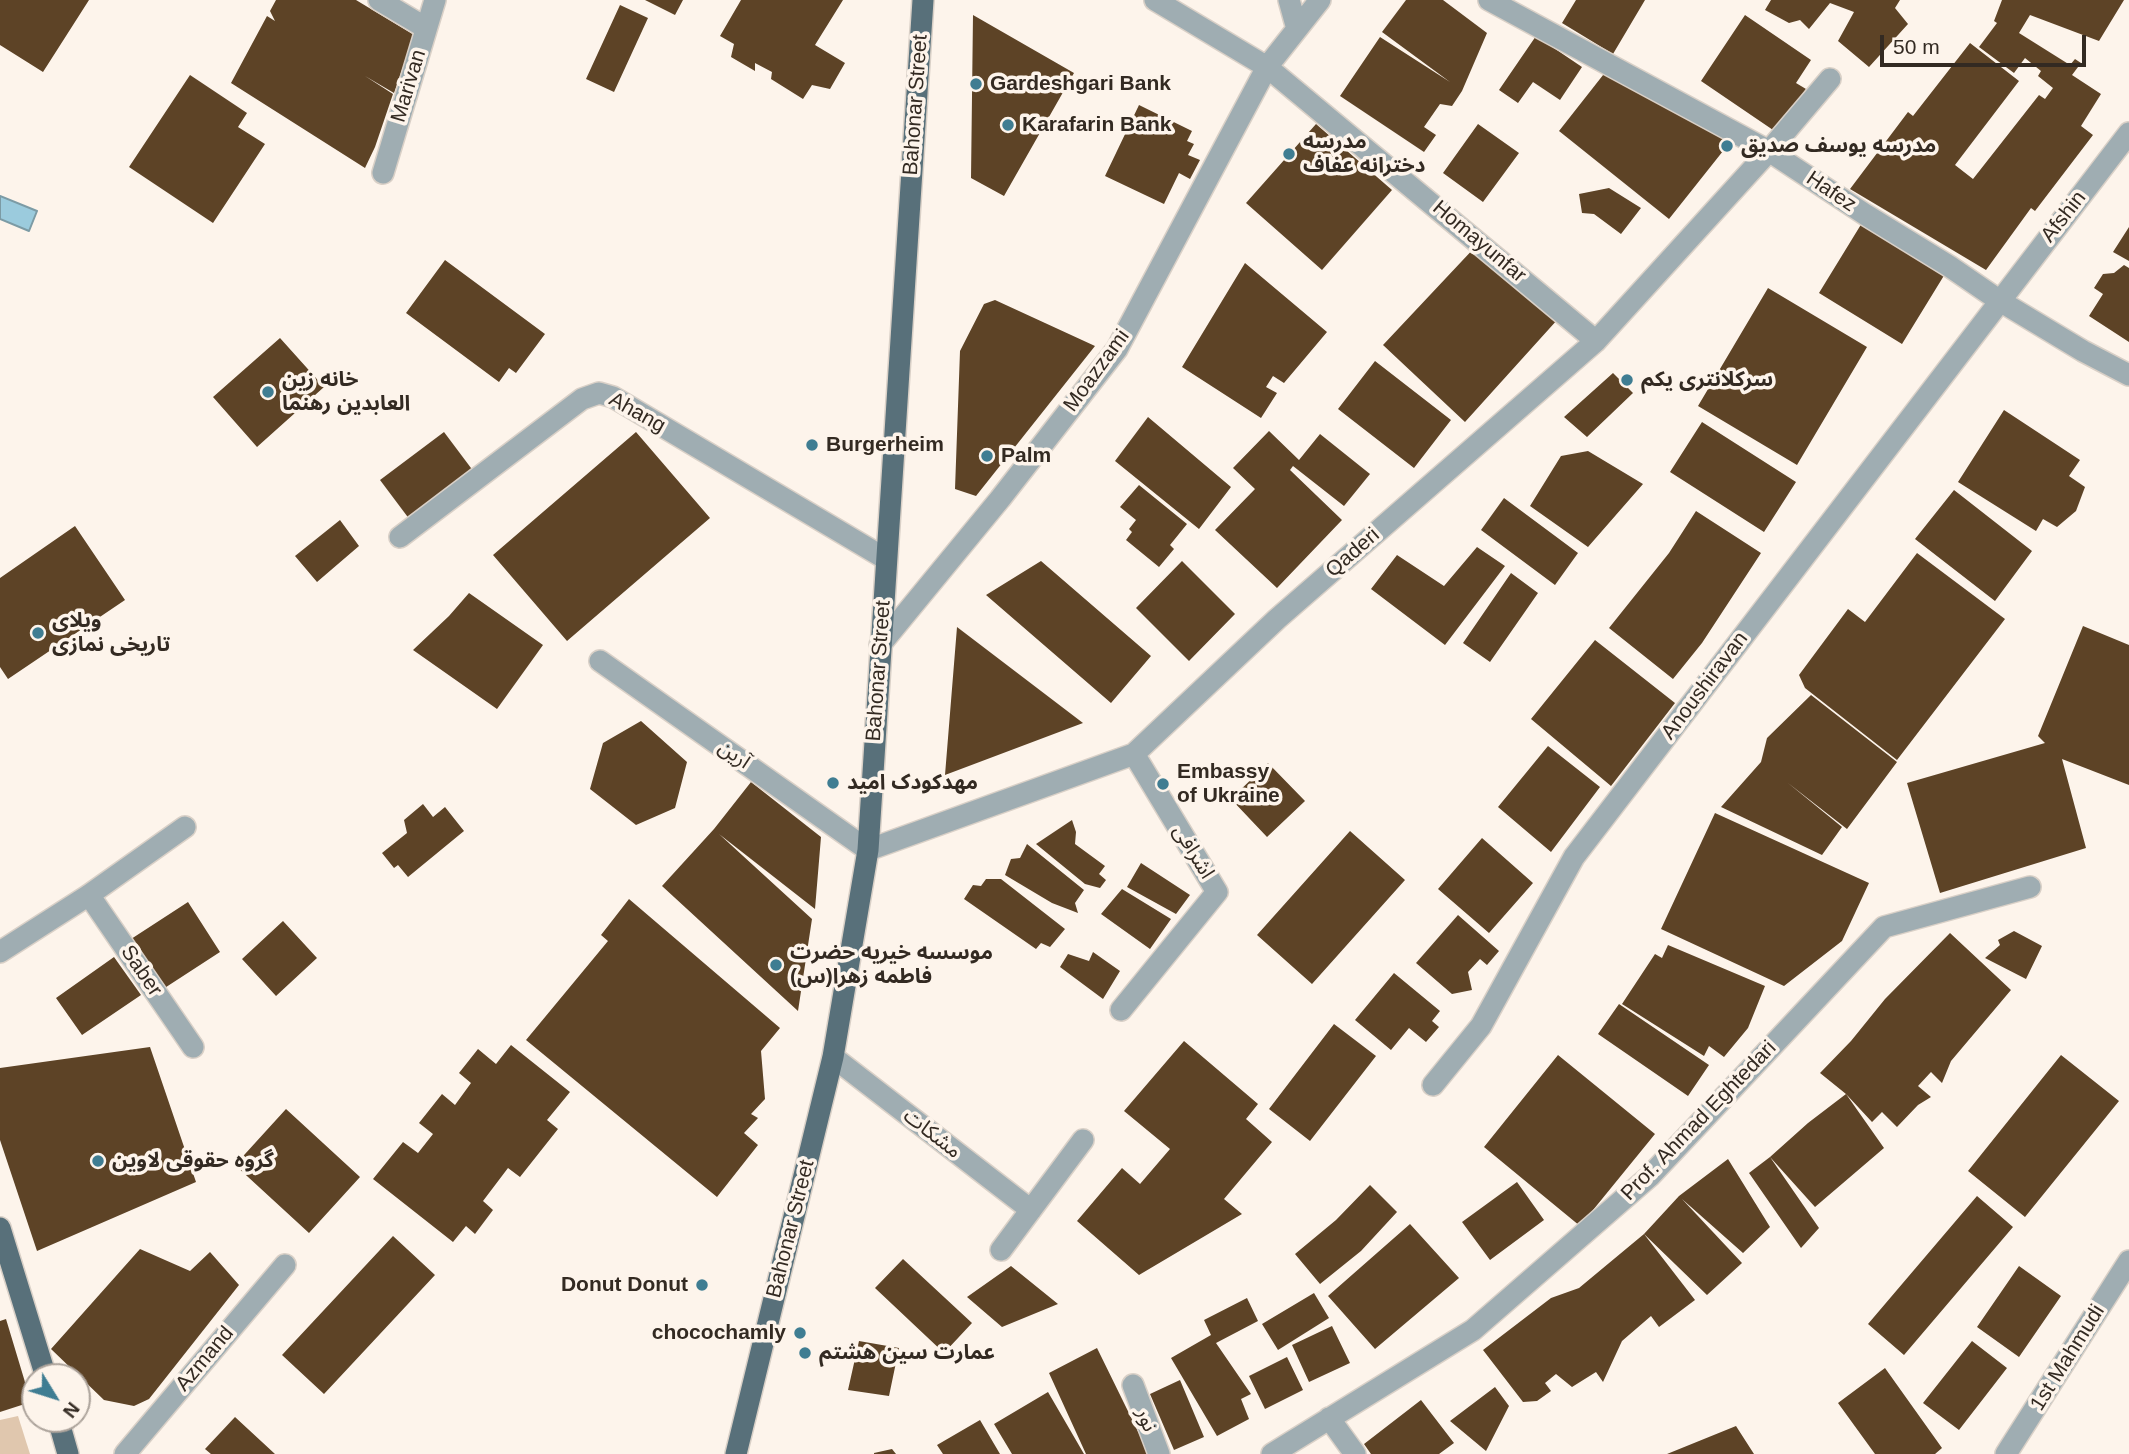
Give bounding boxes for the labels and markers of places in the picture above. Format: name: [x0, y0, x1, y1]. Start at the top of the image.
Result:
place label: Gardeshgari Bank: [990, 71, 1171, 97]
marker: Gardeshgari Bank: [968, 76, 984, 92]
place label: Karafarin Bank: [1022, 112, 1171, 138]
marker: Karafarin Bank: [1000, 117, 1016, 133]
place label: مدرسه دخترانه عفاف: [1303, 129, 1425, 179]
place label: مدرسه یوسف صدیق: [1741, 133, 1936, 159]
marker: مدرسه یوسف صدیق: [1719, 138, 1735, 154]
marker: مدرسه دخترانه عفاف: [1281, 146, 1297, 162]
place label: خانه زین العابدین رهنما: [282, 367, 410, 417]
place label: سرکلانتری یکم: [1641, 367, 1773, 393]
marker: سرکلانتری یکم: [1619, 372, 1635, 388]
marker: خانه زین العابدین رهنما: [260, 384, 276, 400]
place label: Burgerheim: [826, 432, 944, 458]
marker: Burgerheim: [804, 437, 820, 453]
place label: Palm: [1001, 443, 1051, 469]
marker: Palm: [979, 448, 995, 464]
place label: ویلای تاریخی نمازی: [52, 608, 170, 658]
marker: ویلای تاریخی نمازی: [30, 625, 46, 641]
place label: Embassy of Ukraine: [1177, 759, 1280, 809]
place label: مهدکودک امید: [847, 770, 978, 796]
marker: مهدکودک امید: [825, 775, 841, 791]
marker: Embassy of Ukraine: [1155, 776, 1171, 792]
place label: موسسه خیریه حضرت فاطمه زهرا(س): [790, 940, 993, 990]
marker: موسسه خیریه حضرت فاطمه زهرا(س): [768, 957, 784, 973]
place label: گروه حقوقی لاوین: [112, 1148, 274, 1174]
marker: گروه حقوقی لاوین: [90, 1153, 106, 1169]
place label: Donut Donut: [561, 1272, 688, 1298]
marker: Donut Donut: [694, 1277, 710, 1293]
place label: chocochamly: [652, 1320, 786, 1346]
marker: chocochamly: [792, 1325, 808, 1341]
place label: عمارت سین هشتم: [819, 1340, 995, 1366]
marker: عمارت سین هشتم: [797, 1345, 813, 1361]

